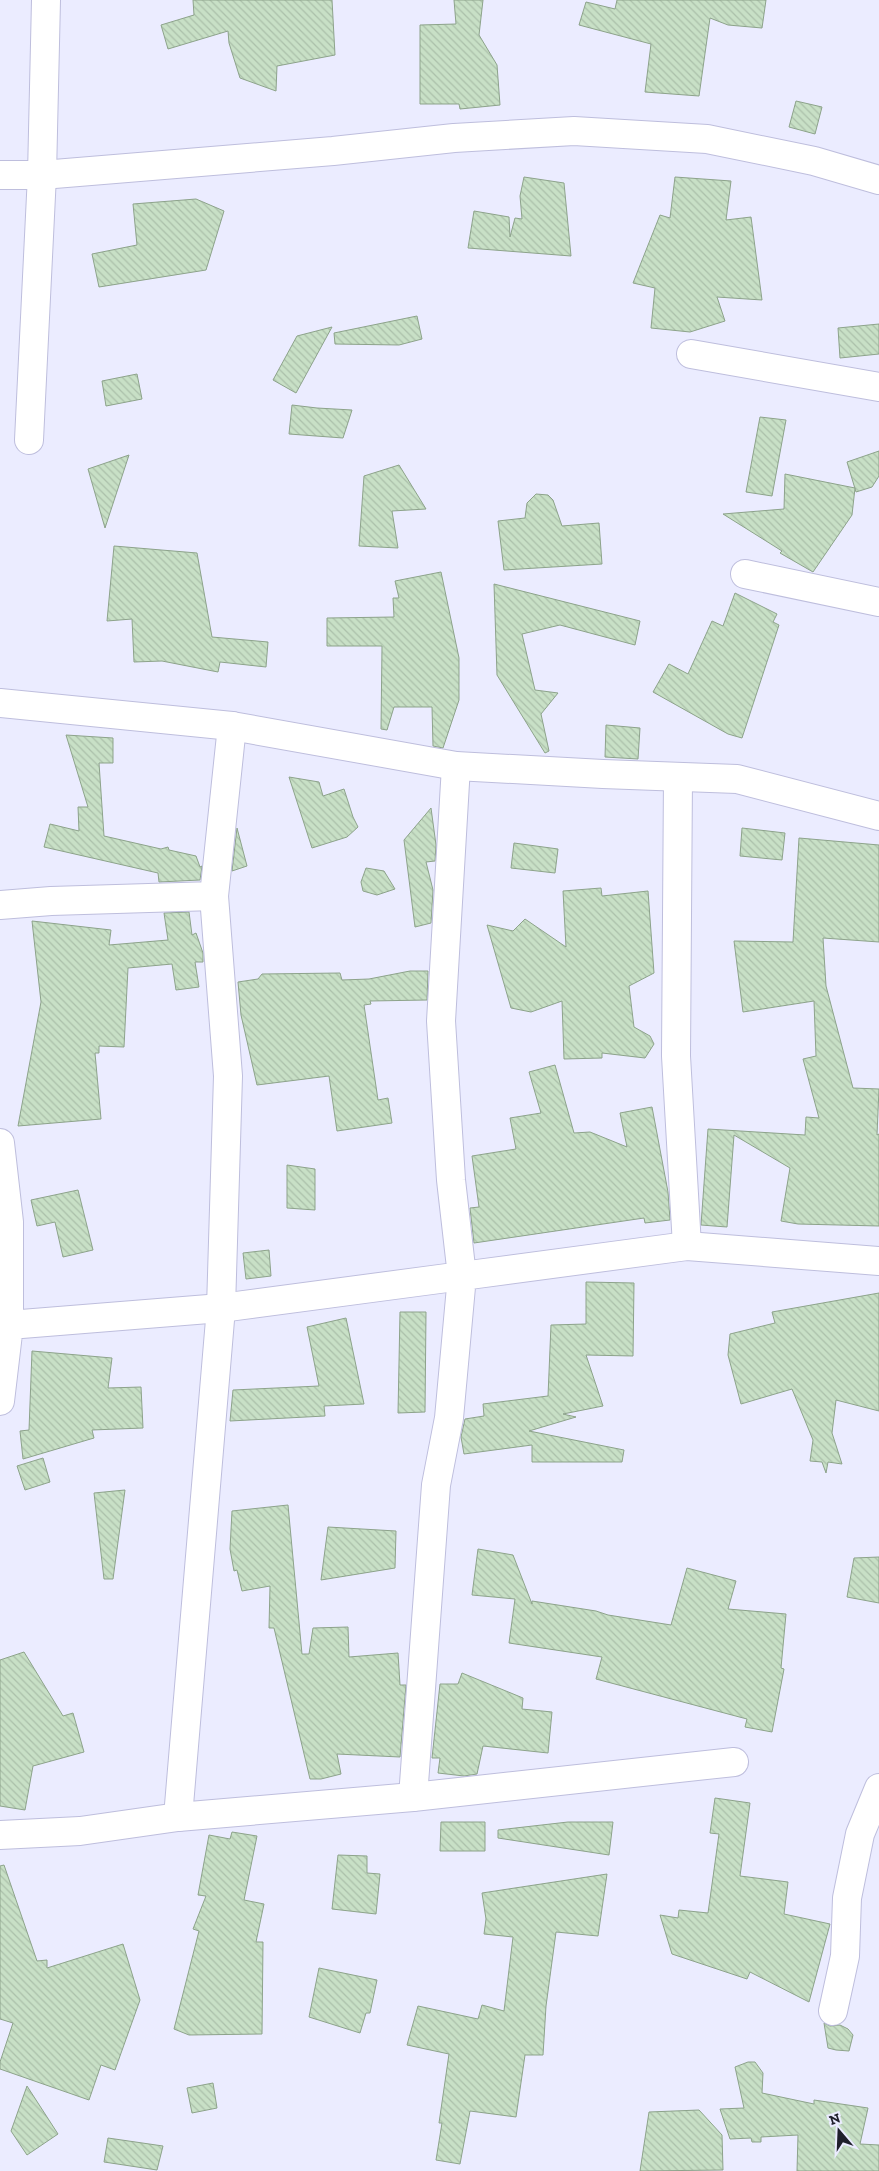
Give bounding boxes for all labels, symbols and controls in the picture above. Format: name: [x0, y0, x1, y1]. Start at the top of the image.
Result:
north arrow: [814, 2106, 864, 2156]
text: N: [827, 2109, 843, 2129]

